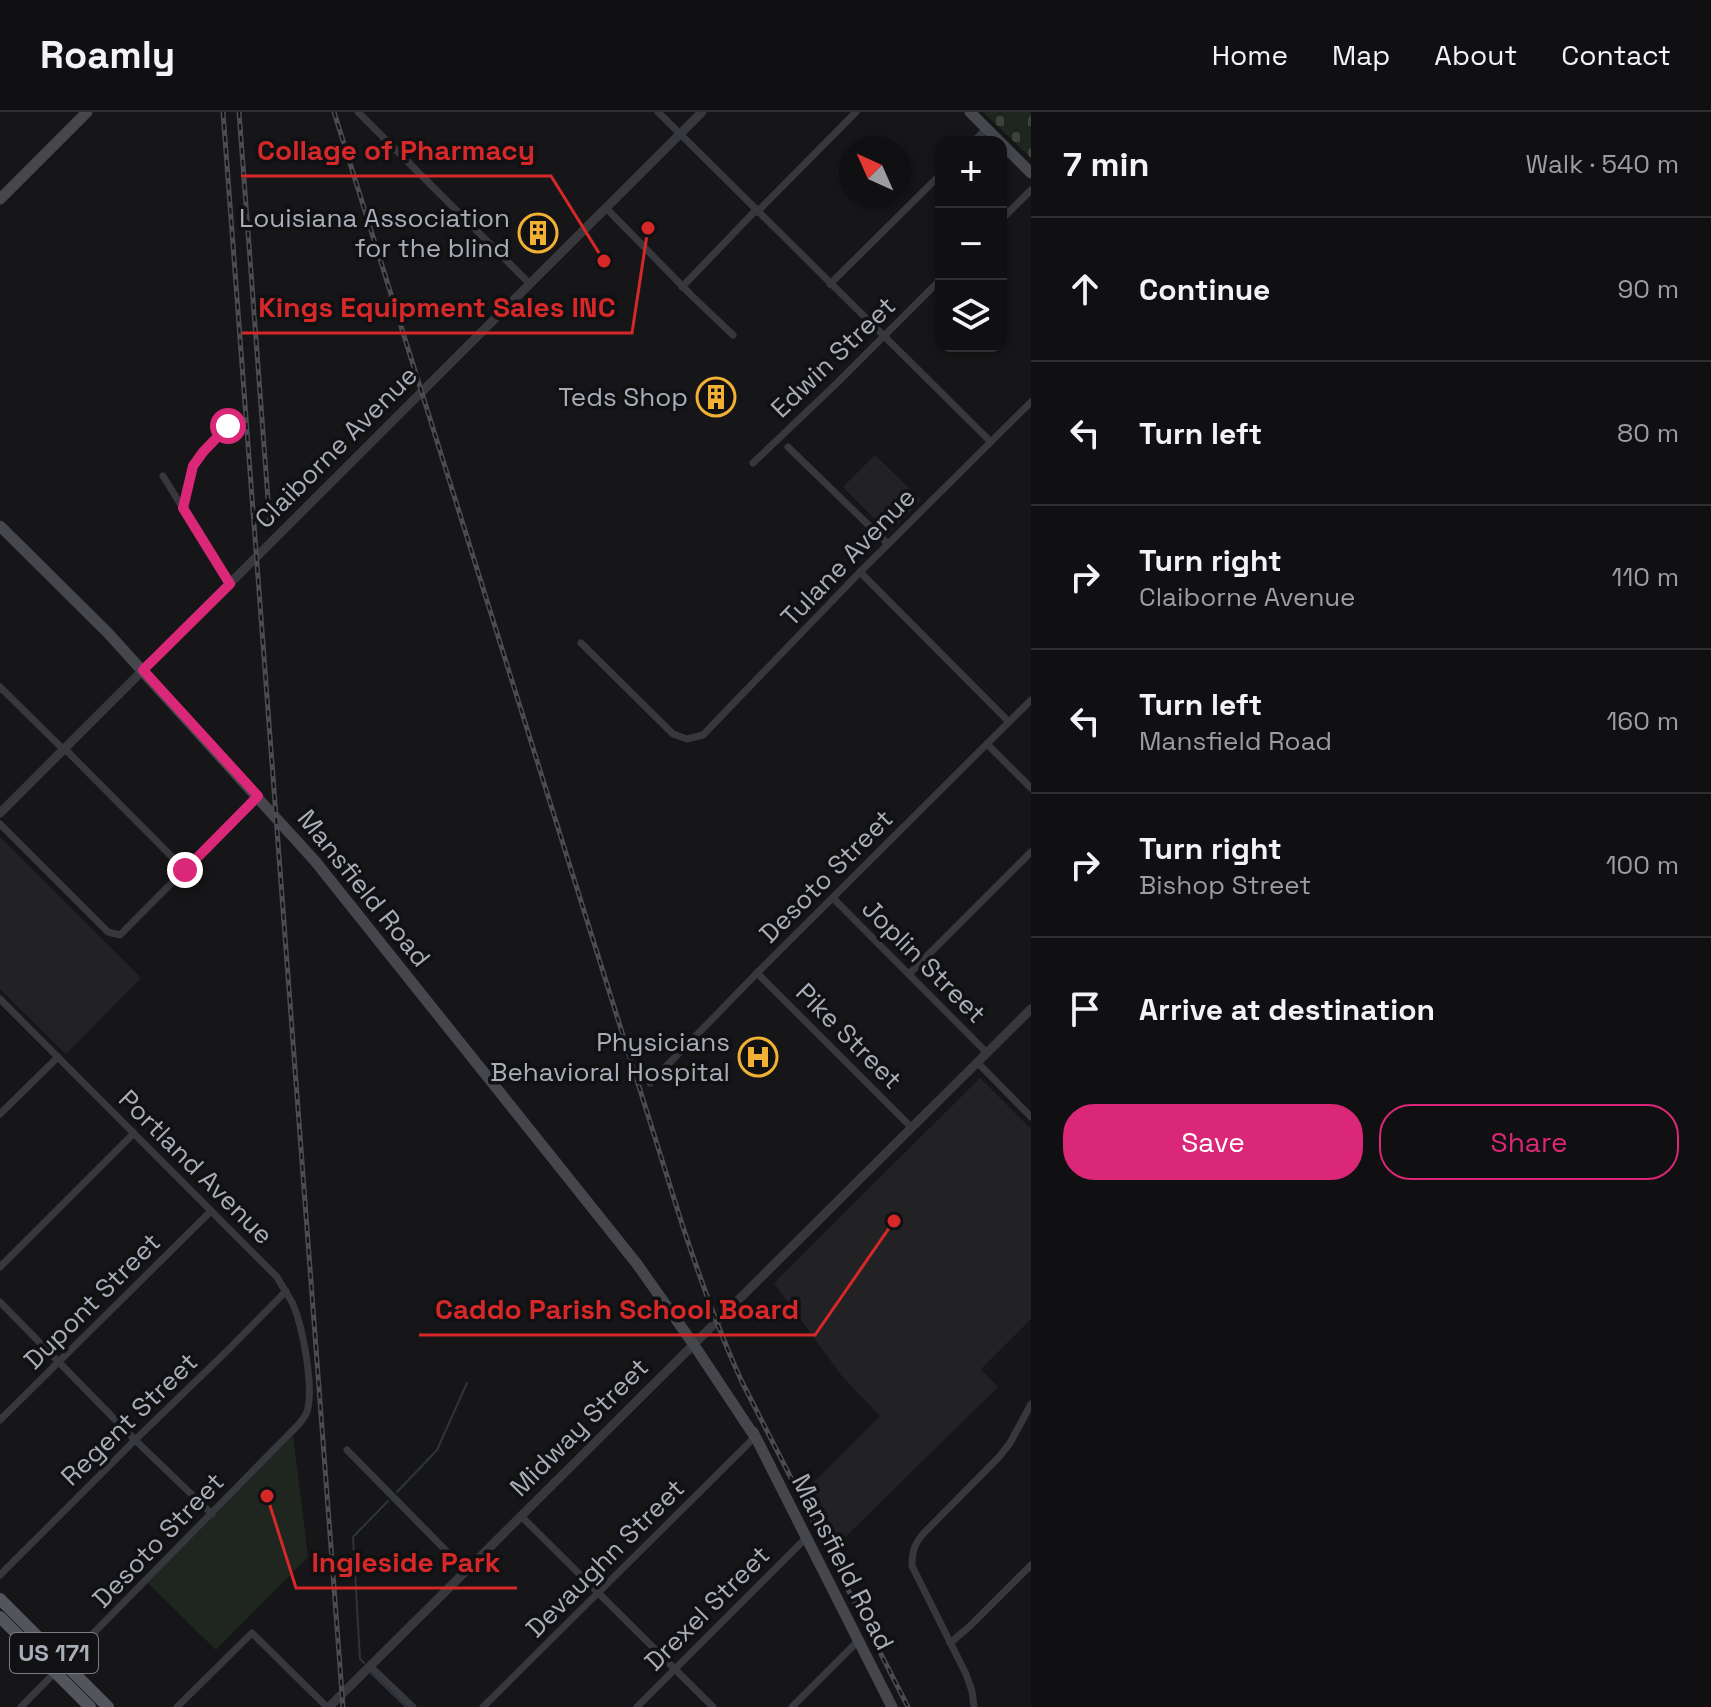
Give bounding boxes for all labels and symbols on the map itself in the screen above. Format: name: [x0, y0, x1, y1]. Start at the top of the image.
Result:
callout: Collage of Pharmacy: [241, 124, 551, 176]
text: Collage of Pharmacy: [257, 132, 535, 168]
north arrow: [839, 136, 911, 208]
place label: Louisiana Association for the blind: [239, 201, 510, 265]
building icon: Louisiana Association for the blind: [517, 212, 559, 254]
callout: Kings Equipment Sales INC: [242, 281, 632, 333]
text: Kings Equipment Sales INC: [258, 289, 616, 325]
street label: Edwin Street: [763, 289, 903, 425]
street label: Claiborne Avenue: [247, 358, 425, 536]
building icon: Teds Shop: [695, 376, 737, 418]
place label: Teds Shop: [558, 380, 688, 414]
route start: [210, 408, 246, 444]
street label: Tulane Avenue: [773, 480, 923, 634]
street label: Mansfield Road: [290, 802, 438, 974]
street label: Desoto Street: [752, 802, 900, 950]
route end: [167, 852, 203, 888]
street label: Joplin Street: [855, 892, 993, 1030]
street label: Pike Street: [789, 976, 909, 1096]
place label: Physicians Behavioral Hospital: [490, 1025, 730, 1089]
hospital icon: Physicians Behavioral Hospital: [737, 1036, 779, 1078]
street label: Portland Avenue: [111, 1082, 281, 1252]
street label: Dupont Street: [16, 1225, 168, 1377]
callout: Caddo Parish School Board: [419, 1283, 815, 1335]
text: Caddo Parish School Board: [435, 1291, 799, 1327]
street label: Regent Street: [53, 1345, 205, 1493]
street label: Midway Street: [502, 1350, 656, 1504]
street label: Desoto Street: [85, 1465, 231, 1615]
street label: Mansfield Road: [784, 1468, 902, 1656]
street label: Devaughn Street: [518, 1471, 692, 1645]
callout: Ingleside Park: [296, 1536, 517, 1588]
street label: Drexel Street: [637, 1538, 777, 1678]
text: Ingleside Park: [311, 1544, 501, 1580]
road number: US 171: [10, 1633, 98, 1673]

